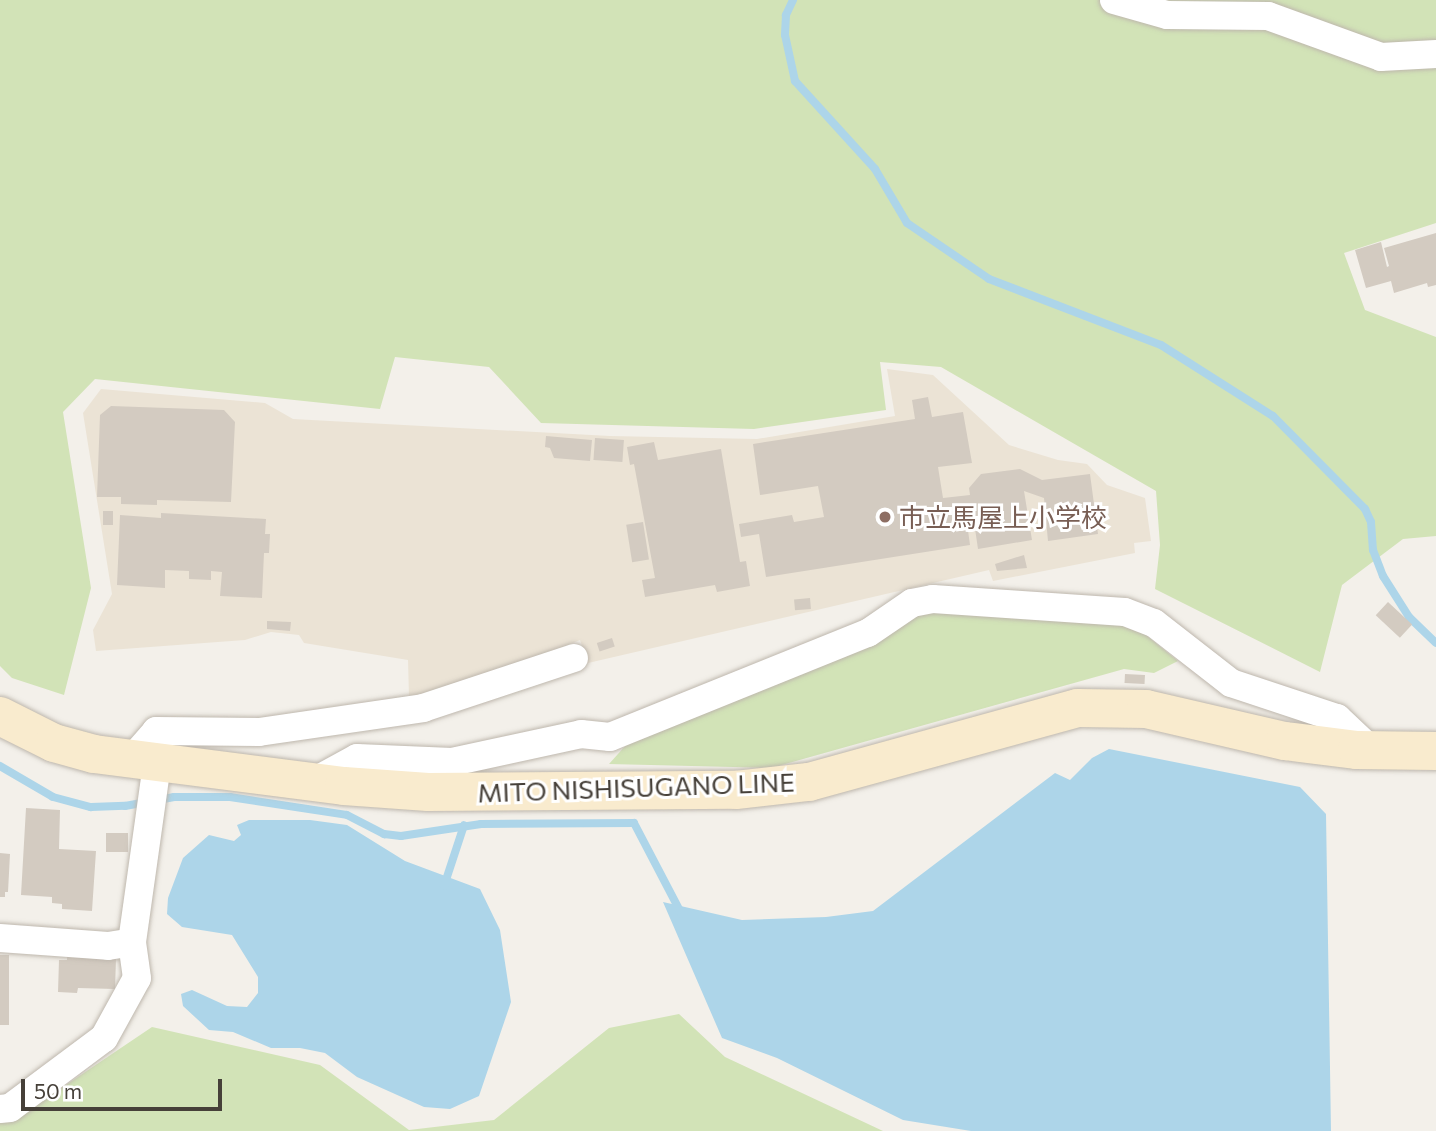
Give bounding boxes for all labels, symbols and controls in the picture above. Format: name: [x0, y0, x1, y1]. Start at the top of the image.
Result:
place label: 市立馬屋上小学校: [899, 501, 1107, 533]
marker: 市立馬屋上小学校: [877, 509, 893, 525]
street label: MITO NISHISUGANO LINE: [477, 766, 795, 808]
scale bar: [24, 1064, 226, 1108]
text: 50 m: [34, 1078, 82, 1103]

